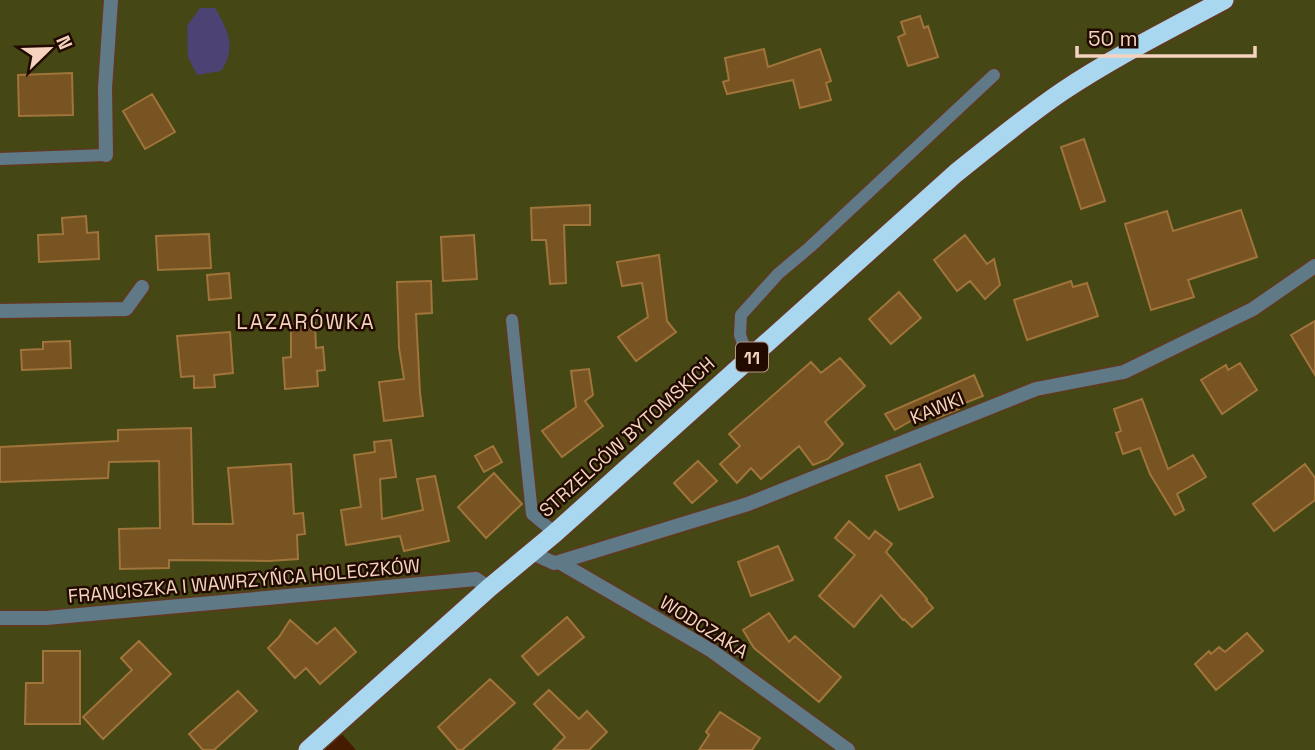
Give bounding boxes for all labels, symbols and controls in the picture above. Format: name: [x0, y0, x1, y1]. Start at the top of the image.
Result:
north arrow: [14, 14, 84, 84]
scale bar: [1077, 14, 1256, 58]
text: 50 m: [1088, 25, 1138, 52]
text: N: [50, 32, 78, 53]
district label: LAZARÓWKA: [236, 308, 376, 335]
road number: 11: [736, 342, 768, 372]
street label: STRZELCÓW BYTOMSKICH: [534, 351, 720, 523]
street label: KAWKI: [906, 386, 968, 430]
street label: FRANCISZKA I WAWRZYŃCA HOLECZKÓW: [67, 553, 421, 609]
street label: WODCZAKA: [655, 590, 753, 664]

